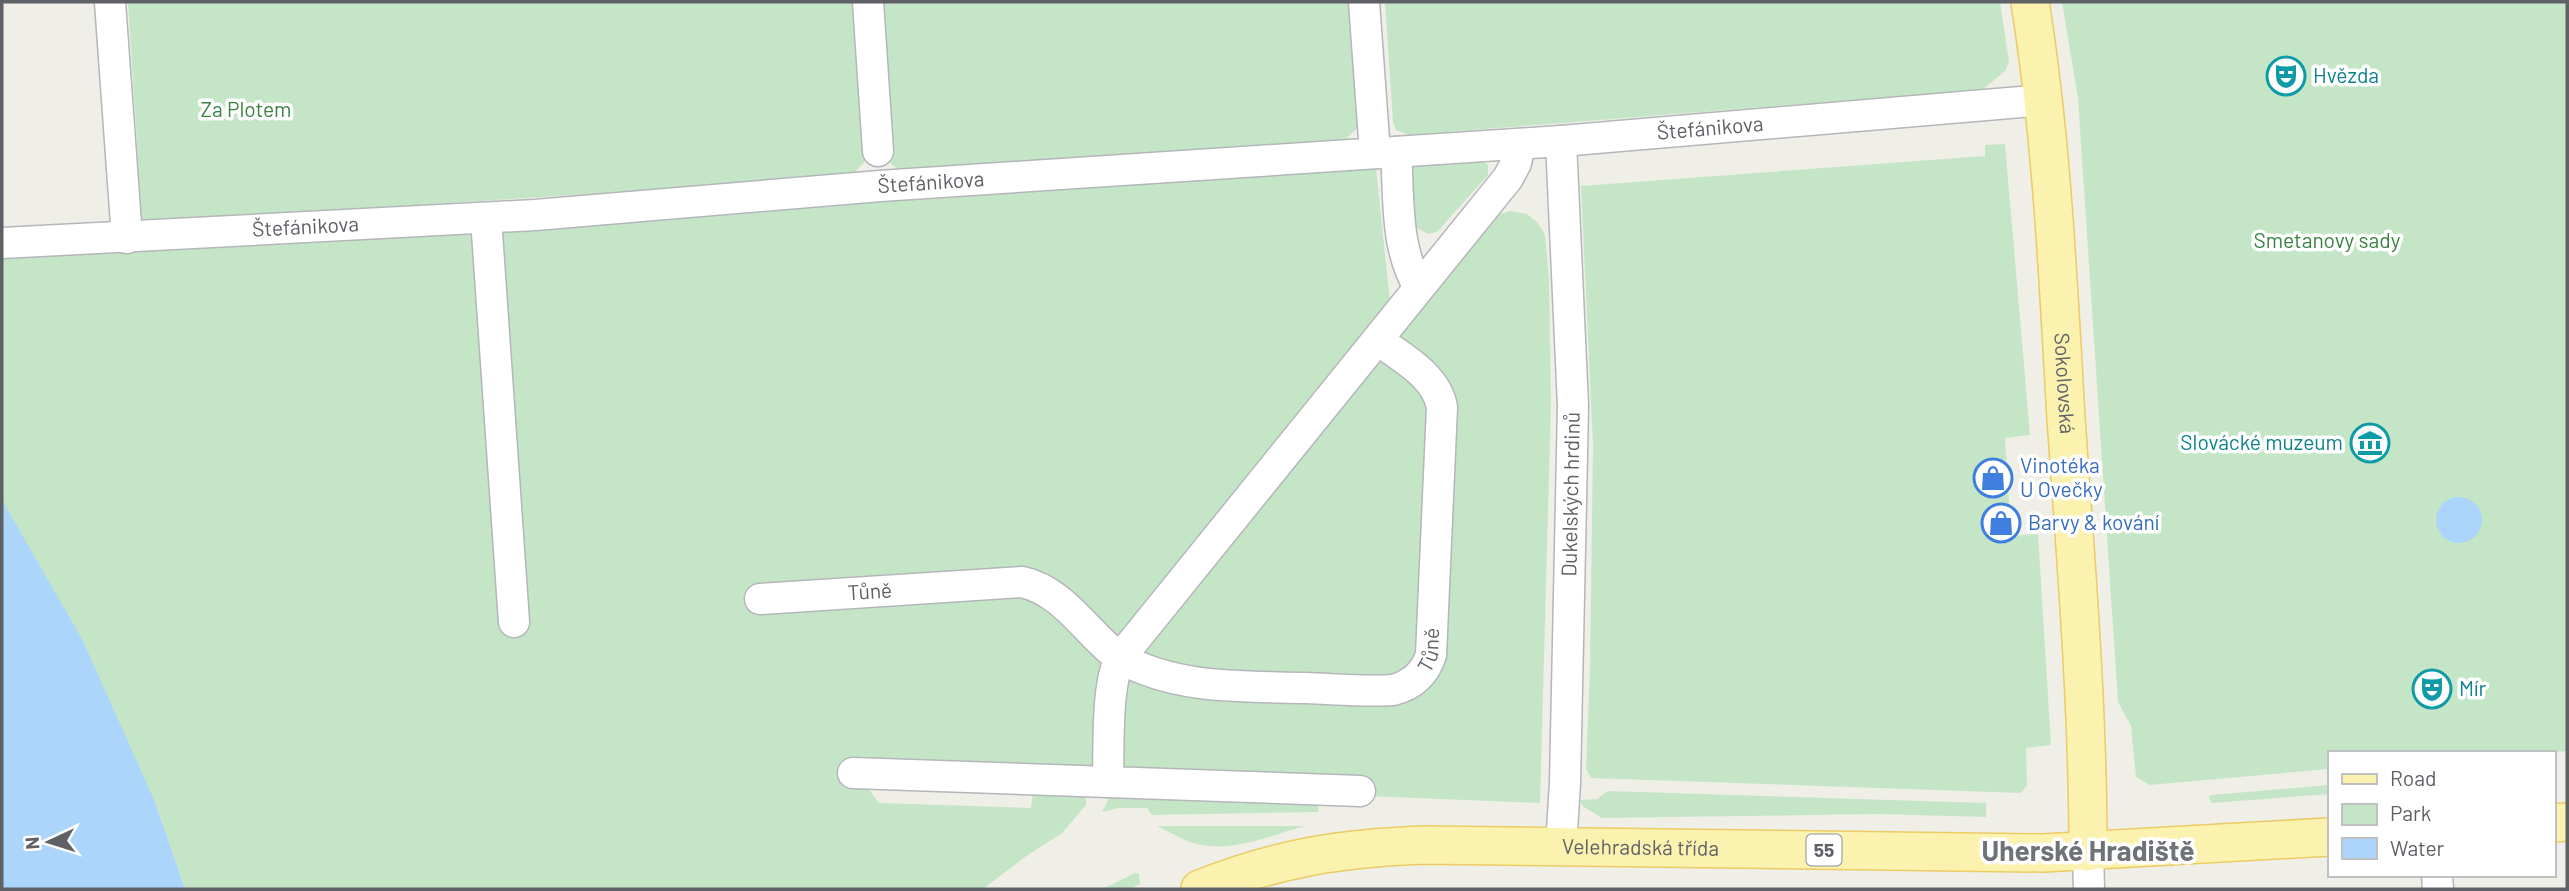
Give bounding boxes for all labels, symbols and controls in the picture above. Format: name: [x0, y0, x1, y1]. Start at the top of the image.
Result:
theatre icon: Hvězda: [2265, 55, 2307, 97]
place label: Hvězda: [2313, 62, 2379, 87]
park label: Za Plotem: [201, 96, 291, 121]
street label: Štefánikova: [1656, 110, 1764, 144]
street label: Štefánikova: [877, 165, 985, 197]
street label: Štefánikova: [252, 210, 359, 241]
park label: Smetanovy sady: [2254, 227, 2401, 252]
street label: Sokolovská: [2050, 332, 2081, 435]
street label: Dukelských hrdinů: [1555, 411, 1584, 577]
museum icon: Slovácké muzeum: [2349, 422, 2391, 464]
place label: Slovácké muzeum: [2180, 429, 2343, 454]
place label: Vinotéka U Ovečky: [2020, 452, 2103, 501]
shop icon: Vinotéka U Ovečky: [1972, 457, 2014, 499]
shop icon: Barvy & kování: [1980, 502, 2022, 544]
place label: Barvy & kování: [2028, 509, 2160, 534]
street label: Tůně: [847, 576, 893, 604]
street label: Tůně: [1411, 627, 1443, 676]
theatre icon: Mír: [2411, 668, 2453, 710]
place label: Mír: [2459, 675, 2486, 700]
legend: [2328, 751, 2555, 877]
text: Road: [2390, 765, 2436, 790]
text: Park: [2390, 800, 2431, 825]
north arrow: [14, 807, 84, 877]
street label: Velehradská třída: [1562, 833, 1719, 860]
district label: Uherské Hradiště: [1982, 833, 2194, 867]
road number: 55: [1806, 834, 1842, 866]
text: Water: [2390, 835, 2445, 860]
text: N: [20, 836, 43, 850]

